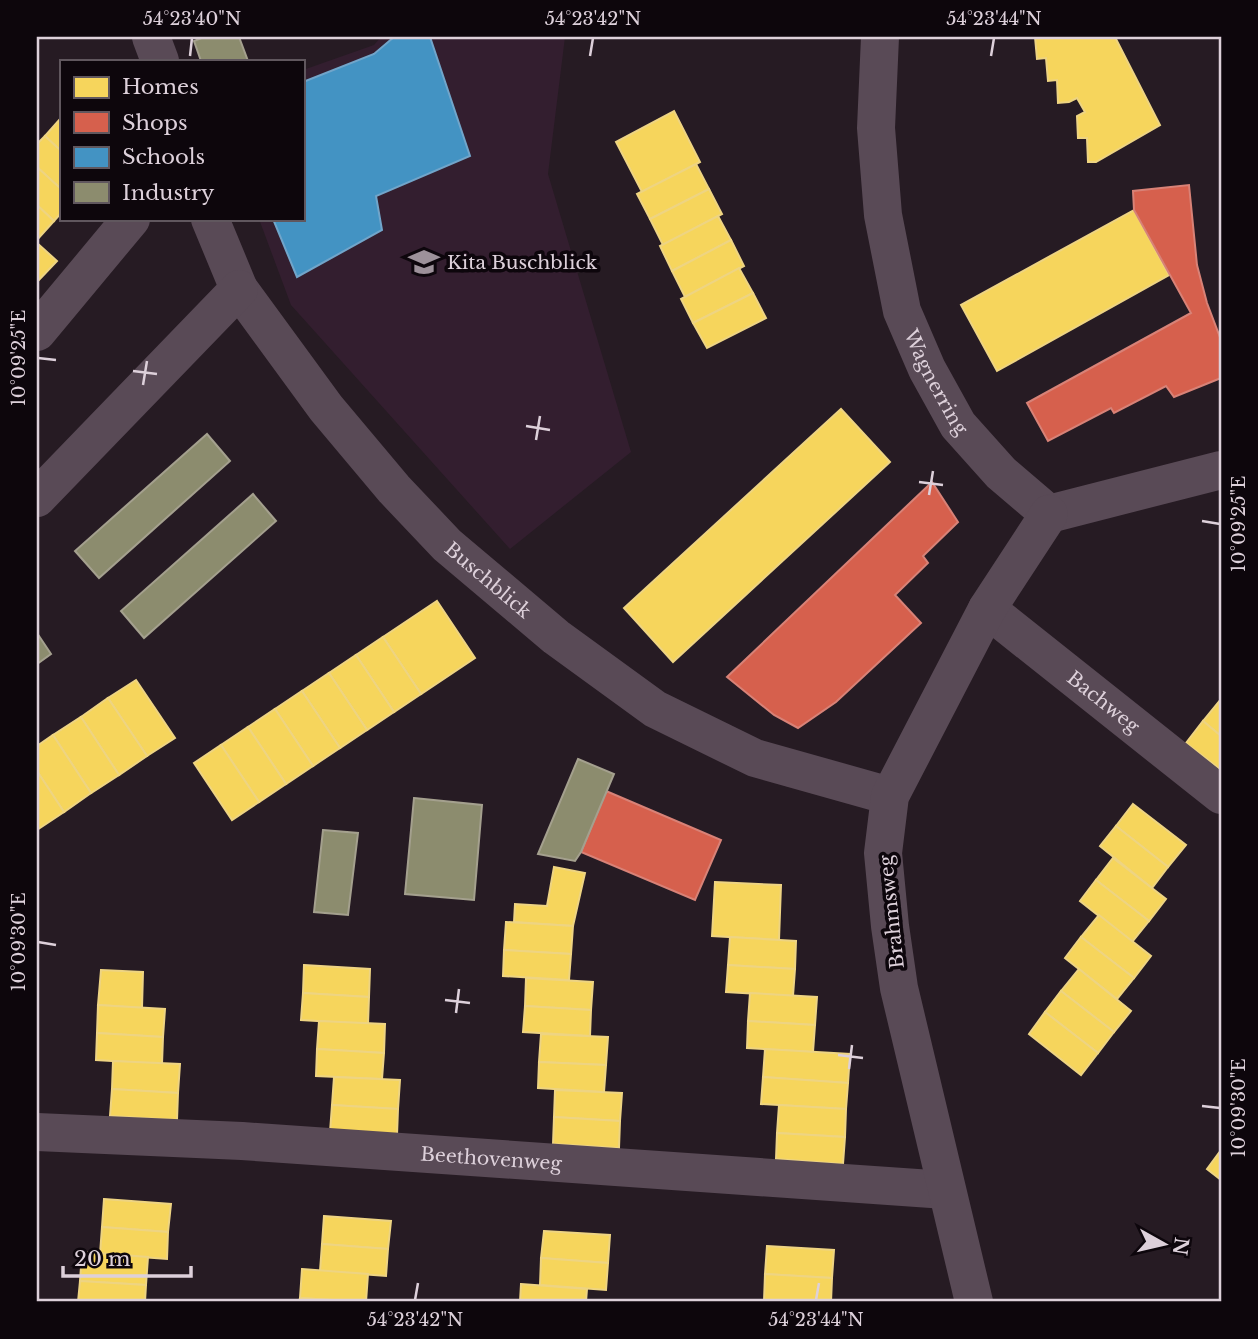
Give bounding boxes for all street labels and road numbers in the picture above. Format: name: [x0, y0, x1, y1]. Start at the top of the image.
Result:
street label: Wagnerring: [899, 325, 973, 441]
street label: Buschblick: [440, 537, 536, 623]
street label: Bachweg: [1062, 666, 1145, 738]
street label: Brahmsweg: [874, 853, 909, 970]
street label: Beethovenweg: [420, 1142, 563, 1175]

